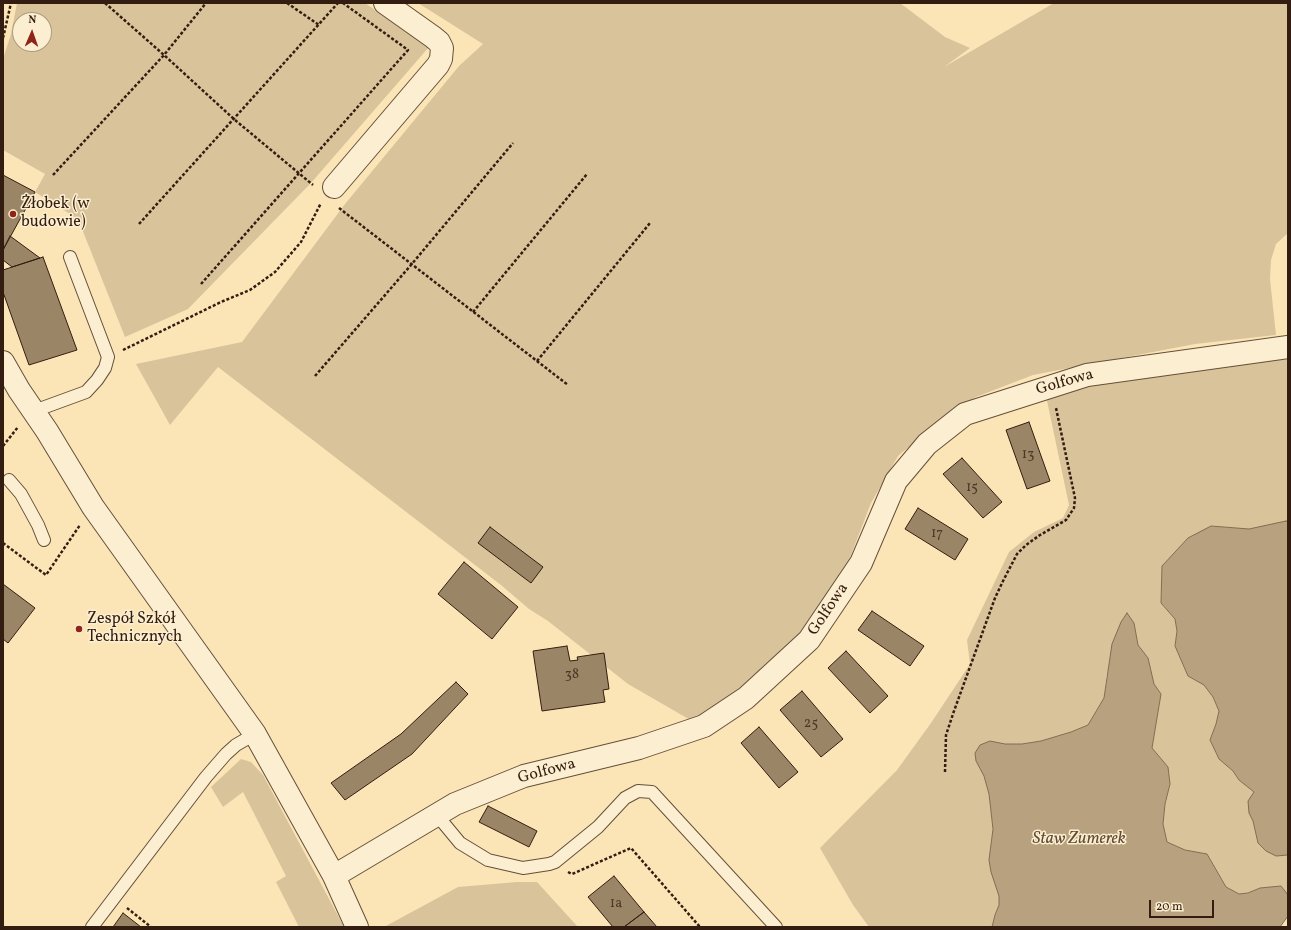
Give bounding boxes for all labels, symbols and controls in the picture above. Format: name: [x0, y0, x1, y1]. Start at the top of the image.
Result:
north arrow: [12, 12, 52, 52]
text: N: [28, 13, 37, 28]
place label: Żłobek (w budowie): [21, 195, 90, 233]
marker: Żłobek (w budowie): [8, 209, 18, 219]
street label: Golfowa: [1034, 366, 1096, 400]
house number: 13: [1022, 447, 1034, 463]
house number: 15: [966, 480, 978, 496]
house number: 17: [931, 526, 943, 542]
street label: Golfowa: [805, 580, 853, 640]
place label: Zespół Szkół Technicznych: [87, 610, 182, 648]
marker: Zespół Szkół Technicznych: [74, 624, 84, 634]
house number: 38: [565, 667, 579, 683]
house number: 25: [804, 716, 818, 732]
street label: Golfowa: [516, 755, 578, 789]
water label: Staw Zumerek: [1032, 830, 1126, 850]
scale bar: [1151, 892, 1216, 918]
house number: 1a: [610, 896, 622, 912]
text: 20 m: [1156, 899, 1183, 915]

